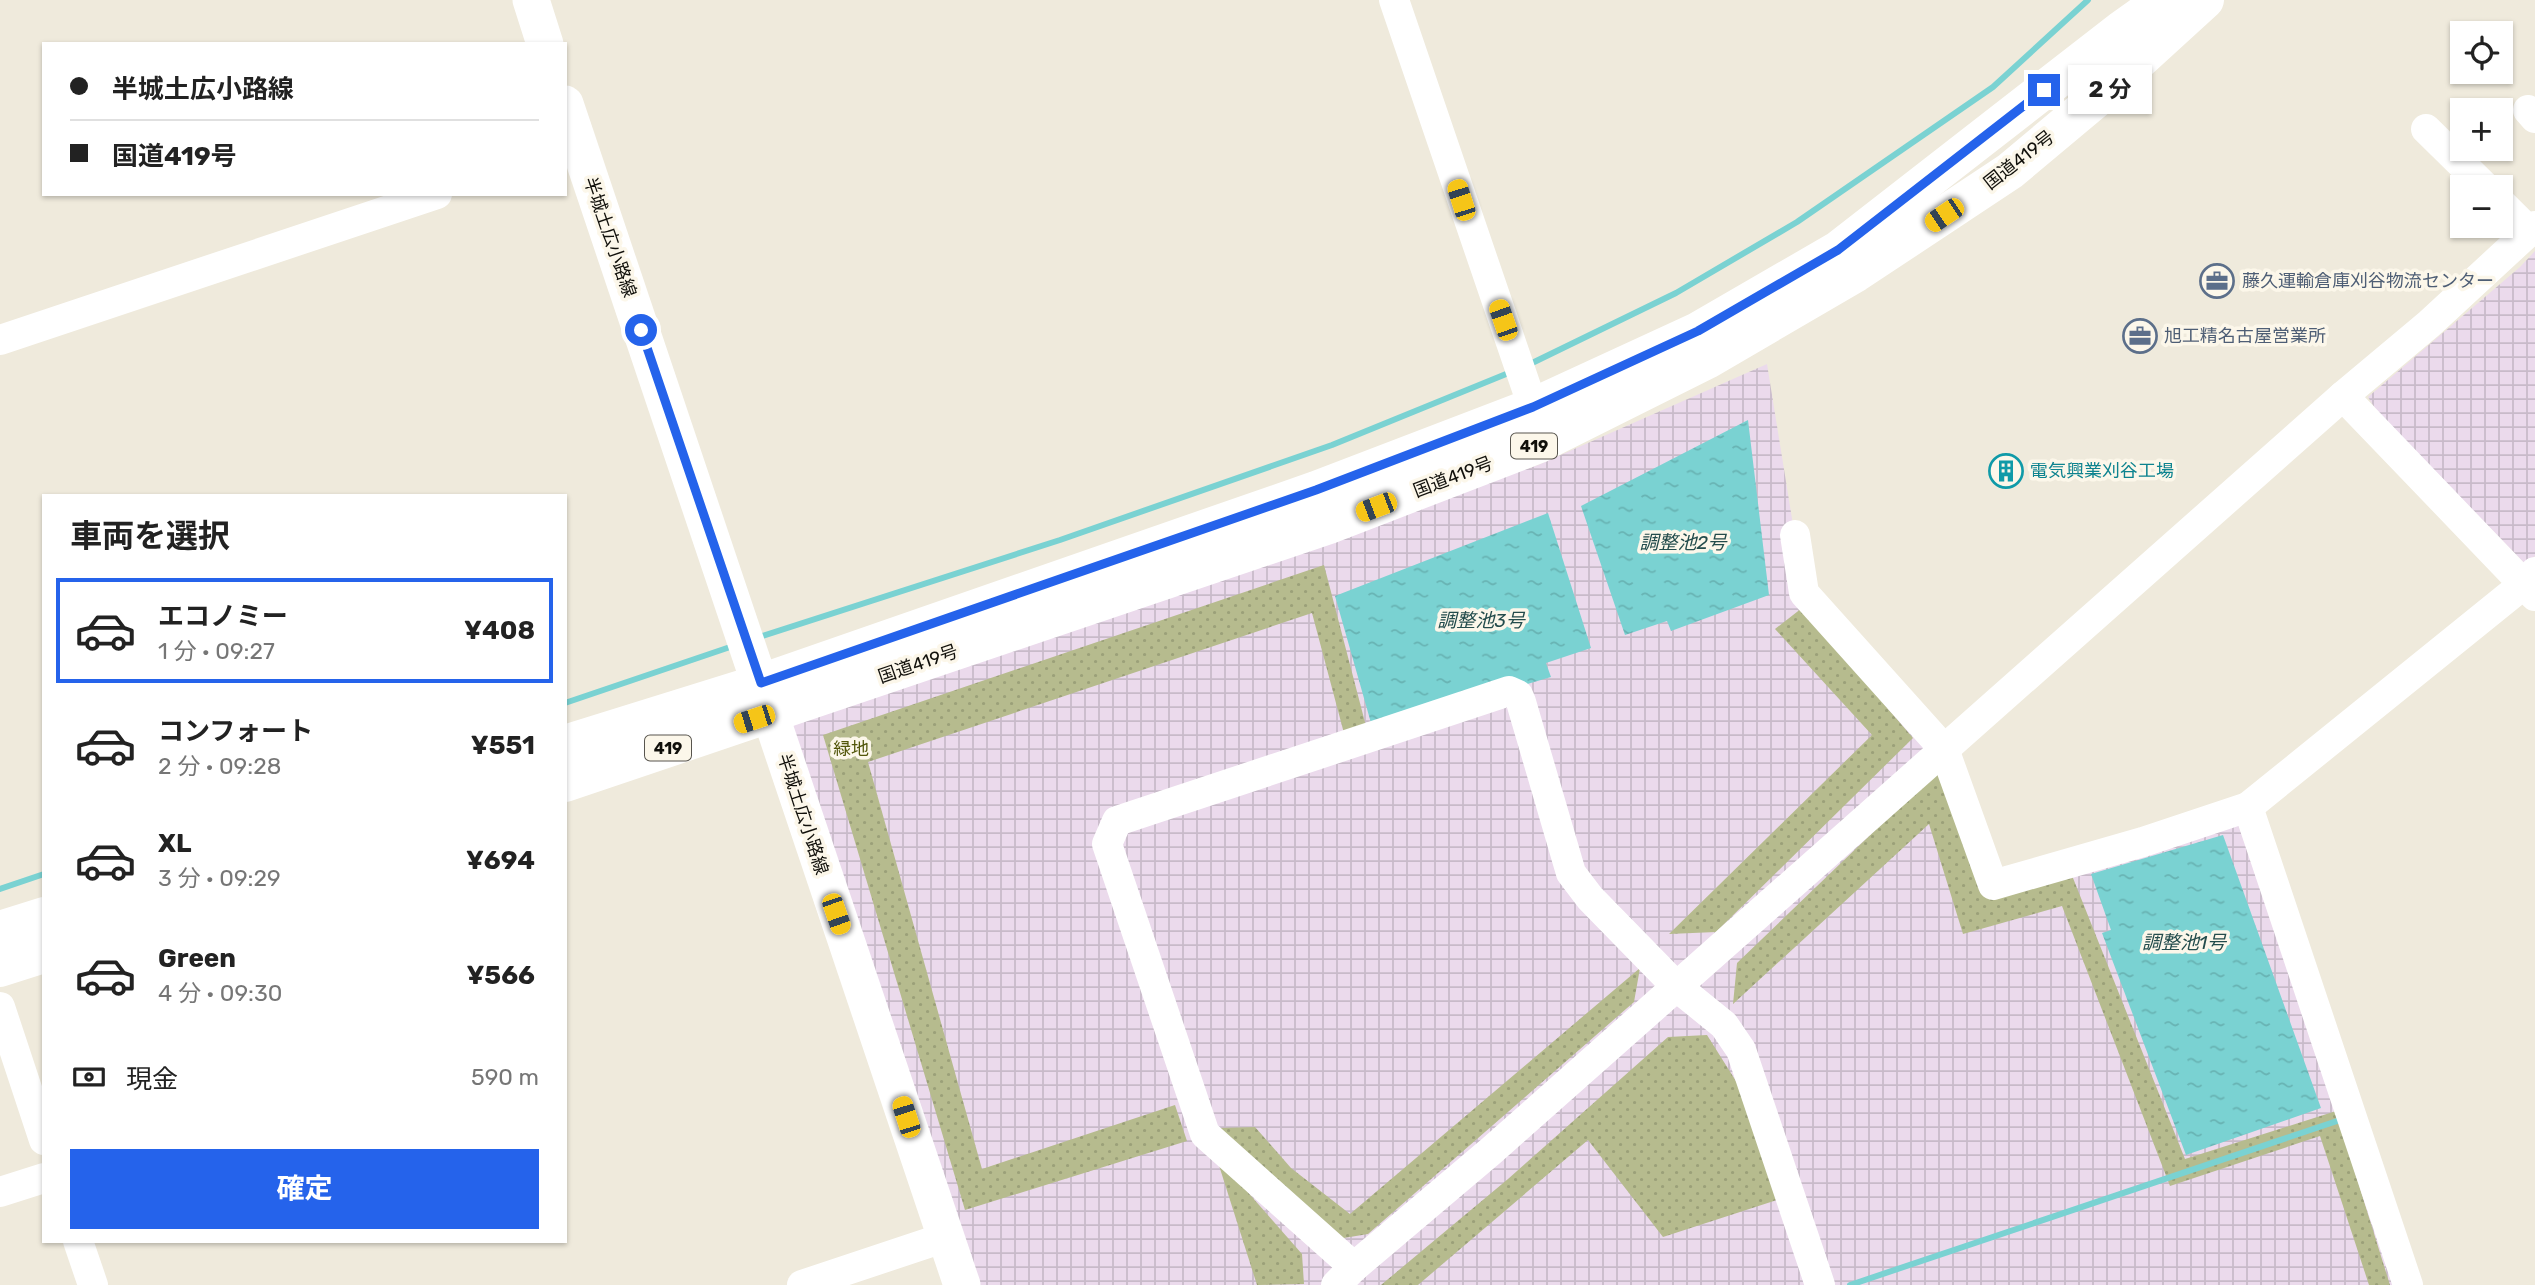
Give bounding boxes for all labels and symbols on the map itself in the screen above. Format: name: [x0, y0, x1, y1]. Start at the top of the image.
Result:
callout: 2 分: [2068, 66, 2152, 114]
route end: [2028, 74, 2060, 106]
street label: 国道419号: [1979, 126, 2059, 194]
street label: 半城土広小路線: [579, 174, 641, 300]
car: [1445, 177, 1478, 223]
car: [1921, 195, 1968, 235]
office icon: 藤久運輸倉庫刈谷物流センター: [2198, 262, 2236, 300]
place label: 藤久運輸倉庫刈谷物流センター: [2242, 270, 2494, 292]
car: [1487, 297, 1520, 343]
route start: [625, 314, 657, 346]
office icon: 旭工精名古屋営業所: [2121, 317, 2159, 355]
place label: 旭工精名古屋営業所: [2164, 325, 2326, 347]
road number: 419: [1511, 434, 1557, 458]
street label: 国道419号: [1410, 452, 1496, 502]
building icon: 電気興業刈谷工場: [1987, 452, 2025, 490]
place label: 電気興業刈谷工場: [2030, 460, 2174, 482]
car: [1353, 490, 1400, 524]
water label: 調整池2号: [1639, 531, 1729, 554]
water label: 調整池3号: [1437, 609, 1527, 632]
street label: 国道419号: [875, 640, 961, 688]
car: [731, 703, 778, 735]
road number: 419: [645, 736, 691, 761]
park label: 緑地: [833, 738, 869, 760]
street label: 半城土広小路線: [773, 751, 833, 877]
car: [820, 891, 853, 937]
water label: 調整池1号: [2142, 931, 2228, 954]
car: [890, 1094, 923, 1140]

